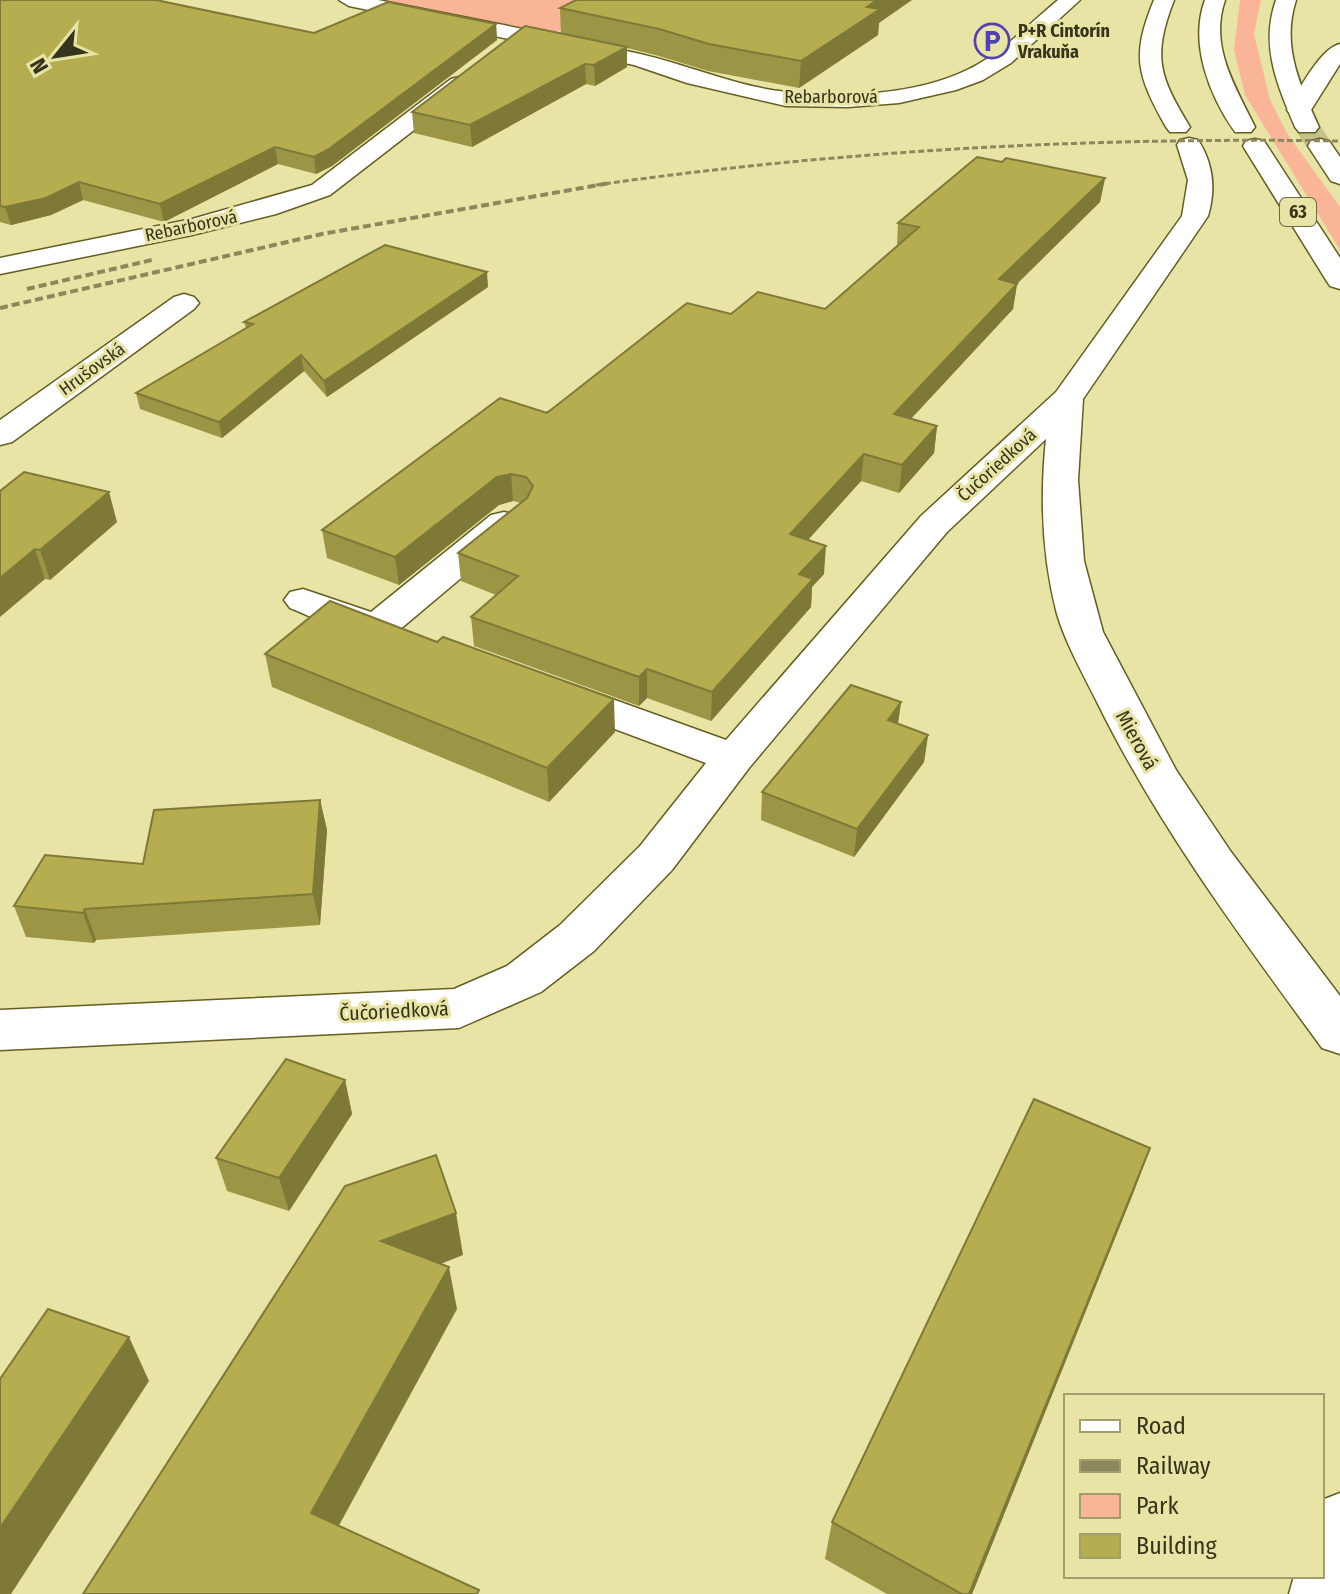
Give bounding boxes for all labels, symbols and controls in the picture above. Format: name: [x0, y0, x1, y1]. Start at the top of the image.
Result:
north arrow: [16, 16, 96, 96]
place label: P+R Cintorín Vrakuňa: [1017, 20, 1110, 63]
parking icon: P+R Cintorín Vrakuňa: [973, 22, 1011, 60]
text: N: [24, 53, 54, 78]
street label: Rebarborová: [784, 86, 878, 108]
road number: 63: [1280, 198, 1316, 226]
street label: Rebarborová: [143, 205, 239, 247]
street label: Hrušovská: [55, 338, 129, 400]
street label: Čučoriedková: [953, 424, 1041, 506]
street label: Mierová: [1111, 706, 1163, 774]
street label: Čučoriedková: [339, 996, 449, 1026]
legend: [1064, 1394, 1324, 1578]
text: Road: [1136, 1412, 1186, 1440]
text: Railway: [1136, 1452, 1211, 1480]
text: Park: [1136, 1492, 1179, 1520]
text: Building: [1136, 1532, 1218, 1560]

